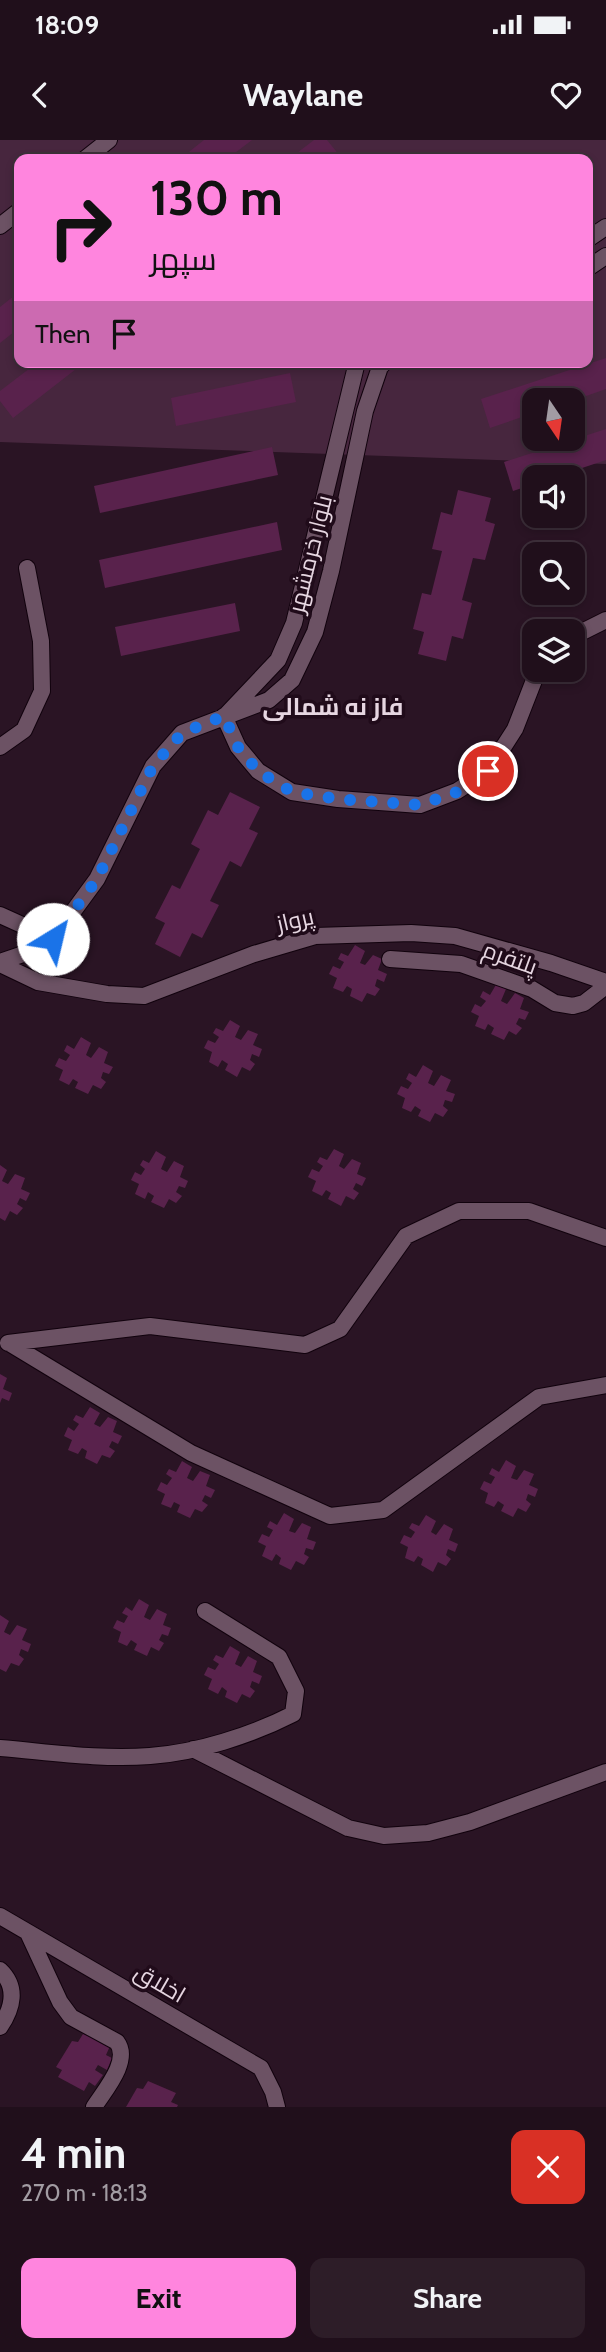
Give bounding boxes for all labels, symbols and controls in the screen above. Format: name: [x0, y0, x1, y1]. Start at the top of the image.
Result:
text: 18:09: [35, 9, 99, 41]
text: Waylane: [243, 75, 363, 114]
icon: back: [21, 76, 59, 114]
icon: heart: [547, 76, 585, 114]
text: 130 m: [150, 168, 283, 227]
icon: right: [35, 182, 126, 273]
text: سپهر: [150, 239, 217, 278]
icon: arrive: [105, 315, 143, 353]
text: Then: [35, 318, 91, 350]
north arrow: [522, 388, 584, 452]
map controls: [522, 388, 585, 682]
button: sound: [522, 465, 585, 528]
street label: بلوار خرمشهر: [281, 492, 338, 618]
button: search: [522, 542, 585, 605]
button: layers: [522, 619, 585, 682]
district label: فاز نه شمالی: [263, 692, 403, 721]
pin: [458, 741, 518, 801]
icon: arrive: [469, 752, 507, 790]
position arrow: [16.0, 902, 90.0, 976]
street label: پرواز: [271, 902, 317, 939]
street label: پلتفرم: [478, 935, 541, 983]
street label: اخلاق: [130, 1957, 190, 2009]
text: 4 min: [21, 2127, 126, 2179]
button: close: [511, 2130, 585, 2204]
text: 270 m · 18:13: [21, 2179, 148, 2207]
button: Exit: [21, 2258, 296, 2338]
button: Share: [310, 2258, 585, 2338]

